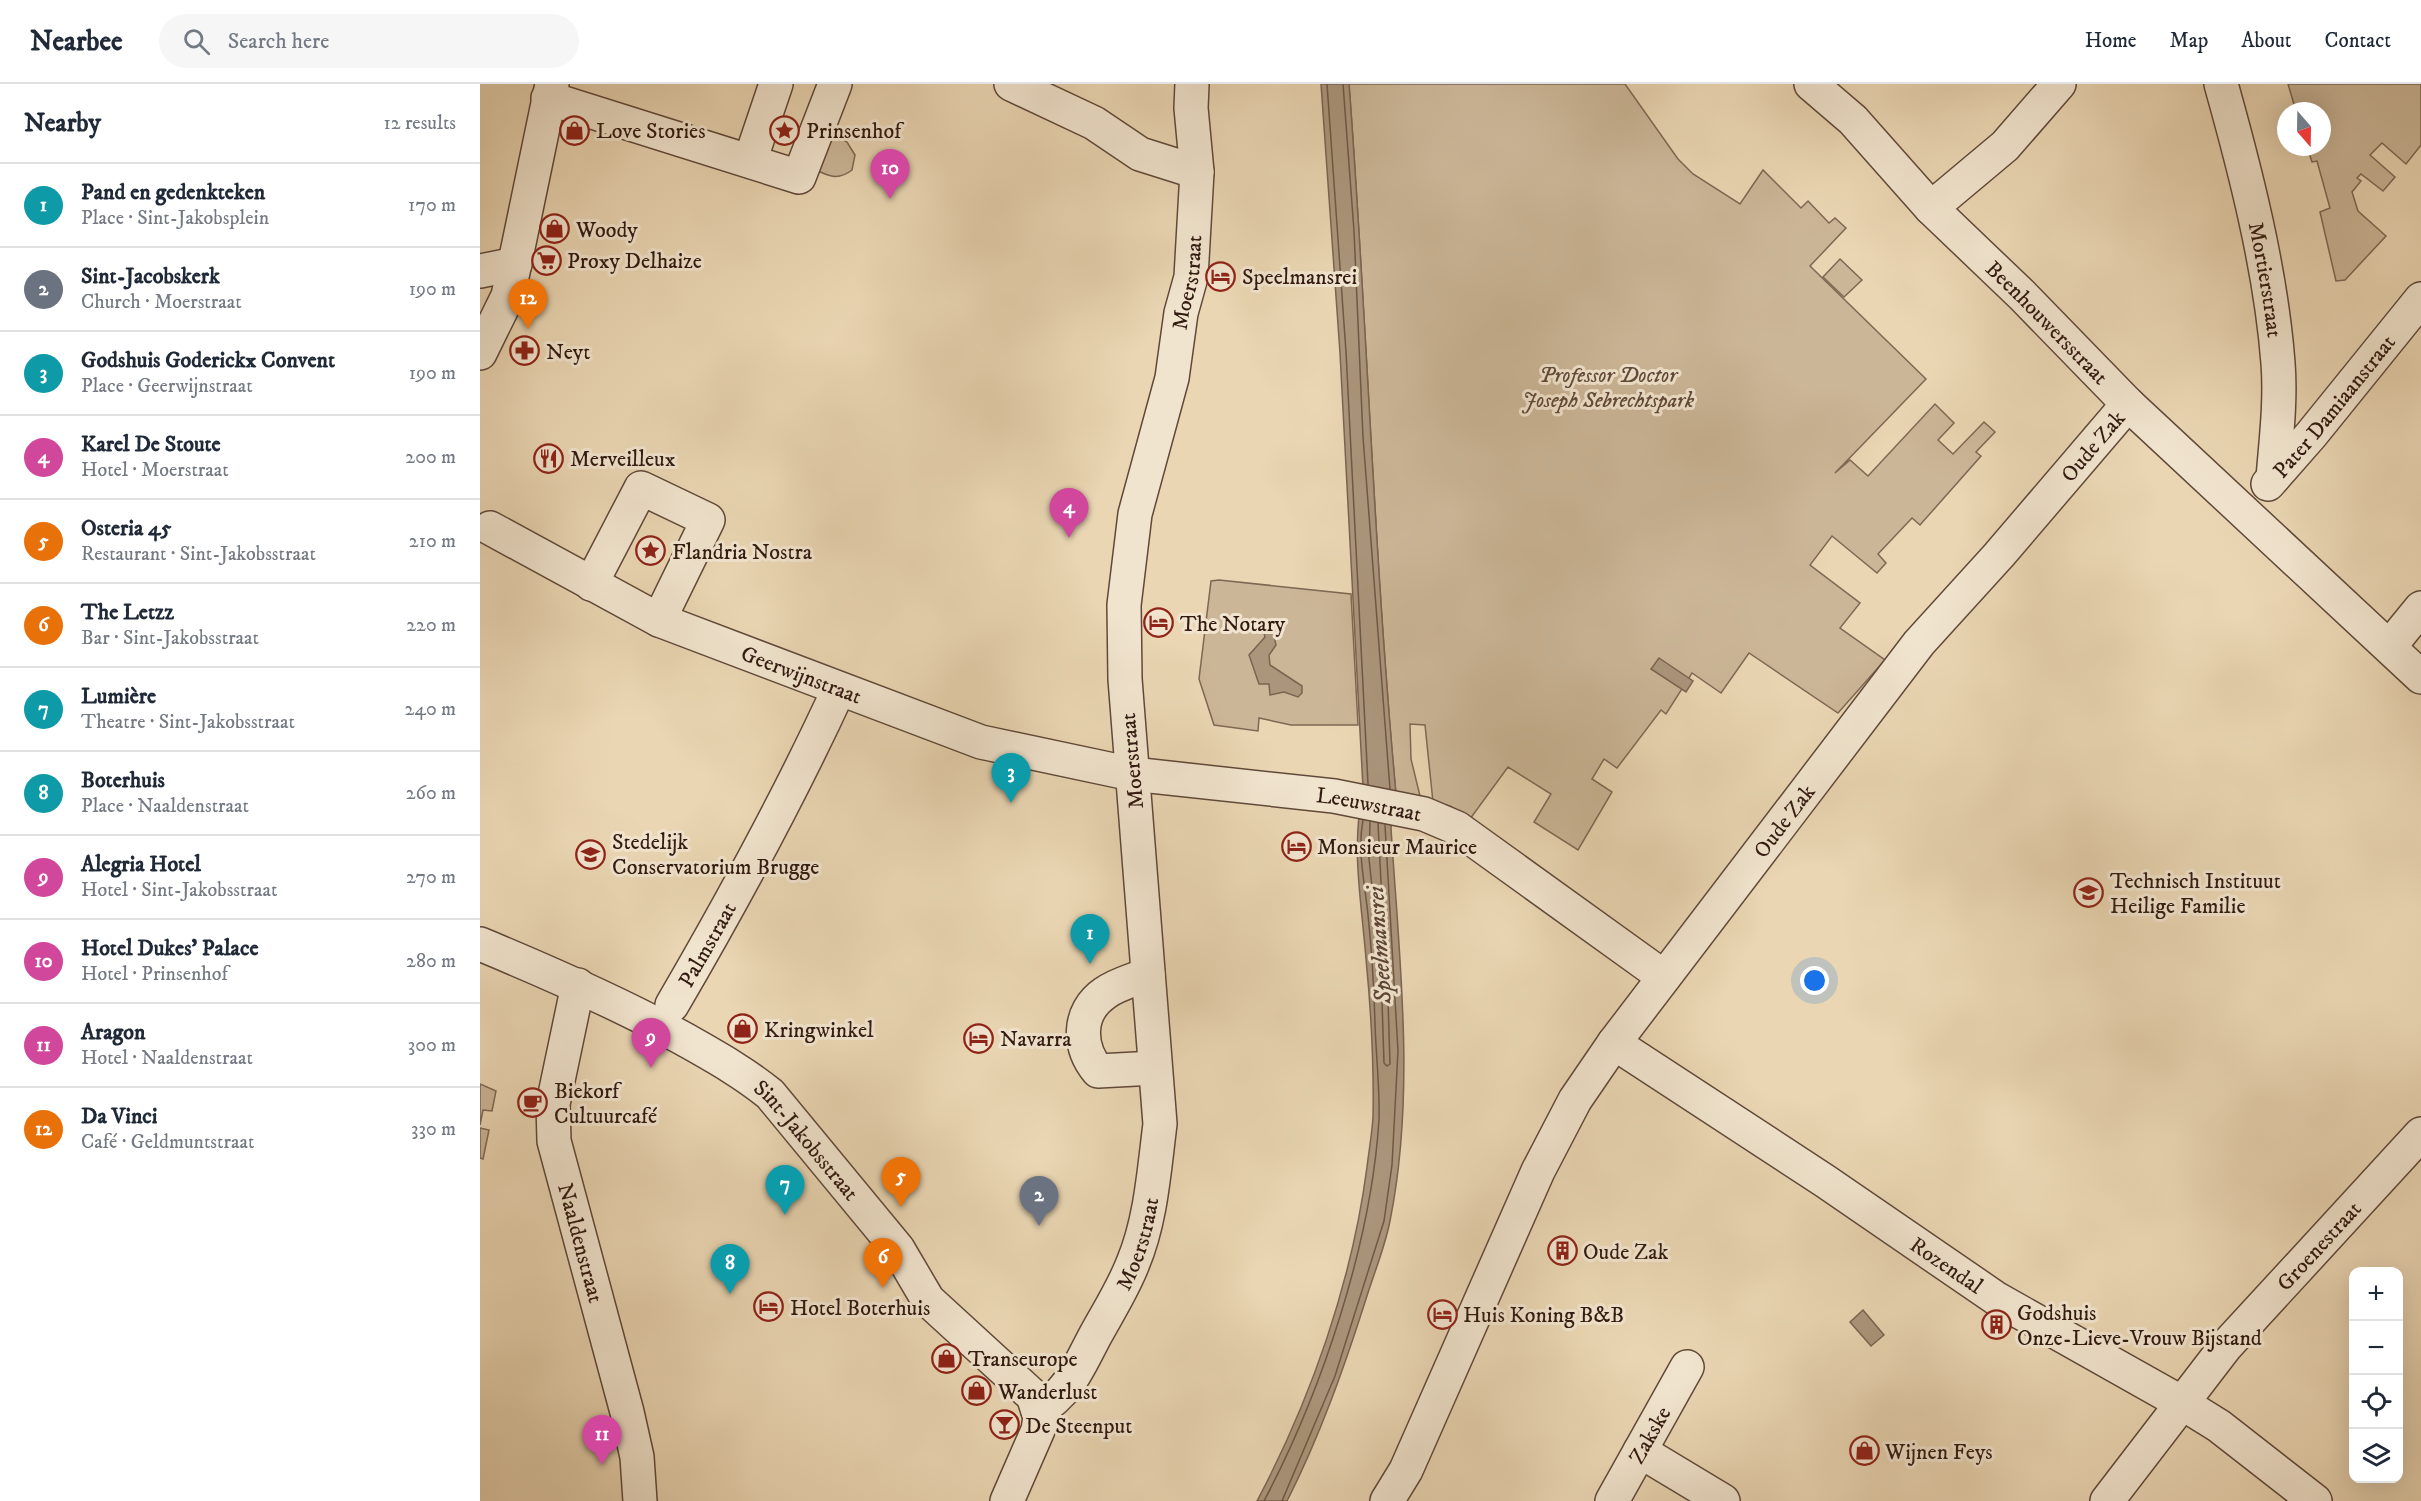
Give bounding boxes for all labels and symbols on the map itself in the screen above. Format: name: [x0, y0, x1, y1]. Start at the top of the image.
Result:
north arrow: [2277, 102, 2331, 156]
shop icon: Love Stories: [559, 114, 591, 146]
place icon: Prinsenhof: [769, 114, 801, 146]
place label: Love Stories: [596, 118, 706, 145]
place label: Prinsenhof: [806, 118, 905, 145]
pin: 10: [870, 150, 910, 199]
shop icon: Woody: [539, 213, 571, 245]
place label: Woody: [575, 217, 638, 244]
street label: Mortierstraat: [2242, 220, 2288, 339]
street label: Moerstraat: [1167, 234, 1208, 332]
supermarket icon: Proxy Delhaize: [530, 244, 562, 276]
place label: Proxy Delhaize: [567, 248, 702, 275]
street label: Beenhouwersstraat: [1979, 256, 2114, 391]
hotel icon: Speelmansrei: [1205, 260, 1237, 292]
place label: Speelmansrei: [1242, 264, 1357, 291]
pin: 12: [508, 280, 548, 329]
street label: Pater Damiaanstraat: [2268, 330, 2402, 484]
pharmacy icon: Neyt: [509, 335, 541, 367]
place label: Neyt: [546, 339, 590, 366]
park label: Professor Doctor Joseph Sebrechtspark: [1522, 362, 1695, 414]
street label: Oude Zak: [2055, 405, 2132, 488]
restaurant icon: Merveilleux: [533, 442, 565, 474]
place label: Merveilleux: [570, 446, 676, 473]
pin: 4: [1050, 488, 1088, 538]
place icon: Flandria Nostra: [635, 535, 667, 567]
place label: Flandria Nostra: [672, 539, 813, 566]
hotel icon: The Notary: [1143, 607, 1175, 639]
place label: The Notary: [1180, 611, 1286, 638]
street label: Geerwijnstraat: [737, 640, 865, 711]
street label: Moerstraat: [1115, 712, 1150, 810]
pin: 3: [992, 754, 1030, 803]
street label: Oude Zak: [1748, 779, 1821, 864]
street label: Leeuwstraat: [1315, 782, 1424, 828]
place label: Stedelijk Conservatorium Brugge: [612, 829, 819, 881]
hotel icon: Monsieur Maurice: [1280, 830, 1312, 862]
place label: Monsieur Maurice: [1317, 834, 1477, 861]
school or university icon: Stedelijk Conservatorium Brugge: [575, 838, 607, 870]
place label: Technisch Instituut Heilige Familie: [2110, 868, 2281, 920]
school or university icon: Technisch Instituut Heilige Familie: [2073, 877, 2105, 909]
water label: Speelmansrei: [1361, 883, 1399, 1006]
street label: Palmstraat: [673, 898, 743, 992]
pin: 1: [1070, 914, 1110, 964]
your location: [1800, 966, 1829, 995]
shop icon: Kringwinkel: [727, 1013, 759, 1045]
place label: Kringwinkel: [764, 1017, 874, 1044]
pin: 9: [632, 1018, 670, 1068]
hotel icon: Navarra: [963, 1022, 995, 1054]
place label: Navarra: [1000, 1026, 1072, 1053]
street label: Sint-Jakobsstraat: [748, 1074, 864, 1206]
place label: Biekorf Cultuurcafé: [554, 1078, 657, 1130]
cafe icon: Biekorf Cultuurcafé: [517, 1087, 549, 1119]
pin: 5: [882, 1158, 920, 1207]
pin: 7: [766, 1166, 804, 1215]
pin: 2: [1020, 1176, 1058, 1226]
street label: Naaldenstraat: [551, 1180, 609, 1306]
street label: Moerstraat: [1111, 1195, 1165, 1295]
street label: Groenestraat: [2272, 1196, 2368, 1297]
street label: Rozendal: [1905, 1231, 1988, 1301]
building icon: Oude Zak: [1546, 1235, 1578, 1267]
pin: 6: [864, 1238, 902, 1288]
place label: Oude Zak: [1583, 1239, 1668, 1266]
pin: 8: [710, 1244, 750, 1294]
hotel icon: Hotel Boterhuis: [753, 1291, 785, 1323]
place label: Hotel Boterhuis: [790, 1295, 930, 1322]
hotel icon: Huis Koning B&B: [1426, 1298, 1458, 1330]
place label: Godshuis Onze-Lieve-Vrouw Bijstand: [2017, 1300, 2262, 1352]
place label: Huis Koning B&B: [1463, 1302, 1624, 1329]
building icon: Godshuis Onze-Lieve-Vrouw Bijstand: [1980, 1309, 2012, 1341]
shop icon: Transeurope: [931, 1342, 963, 1374]
place label: Transeurope: [968, 1346, 1078, 1373]
shop icon: Wanderlust: [961, 1375, 993, 1407]
place label: Wanderlust: [997, 1379, 1097, 1406]
street label: Zakske: [1624, 1402, 1677, 1469]
bar icon: De Steenput: [988, 1409, 1020, 1441]
place label: De Steenput: [1025, 1413, 1132, 1440]
pin: 11: [582, 1416, 622, 1465]
shop icon: Wijnen Feys: [1848, 1435, 1880, 1467]
place label: Wijnen Feys: [1884, 1439, 1993, 1466]

